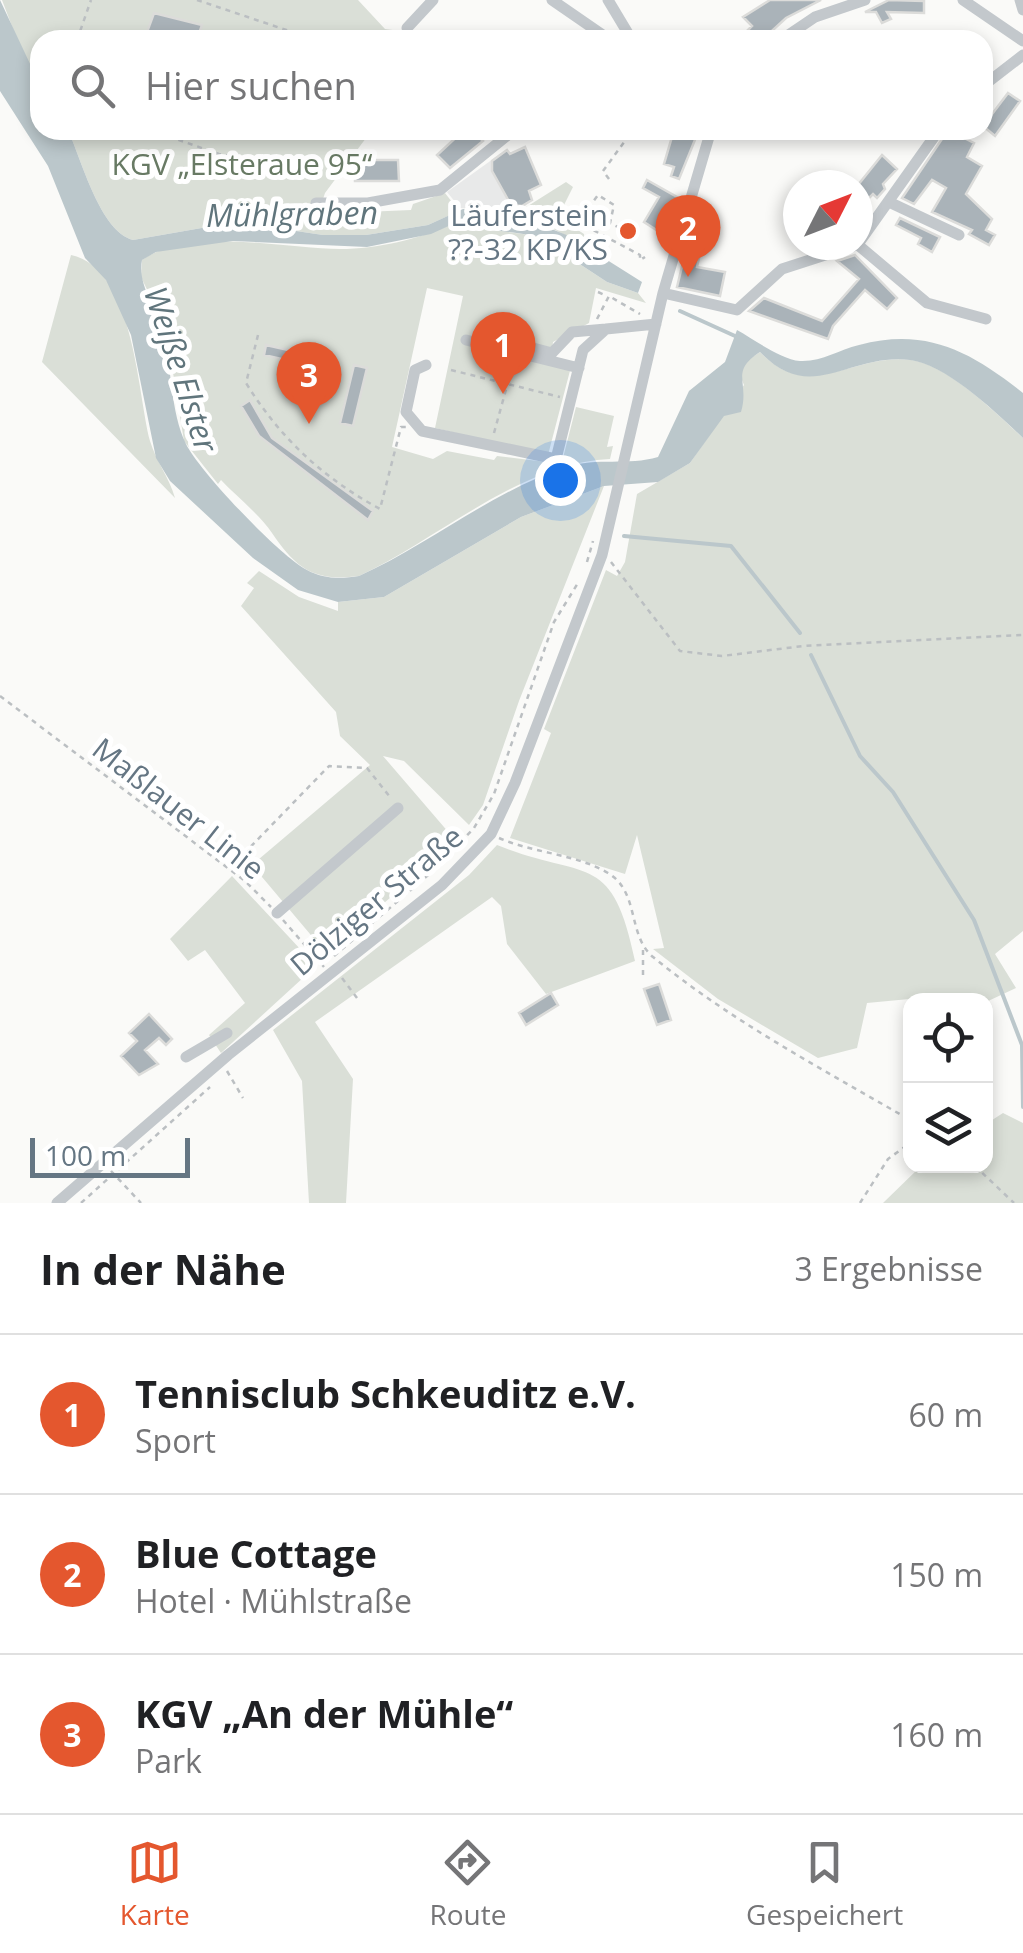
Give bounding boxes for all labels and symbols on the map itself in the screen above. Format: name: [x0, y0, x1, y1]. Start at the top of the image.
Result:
park label: KGV „Elsteraue 95“: [112, 143, 373, 184]
north arrow: [783, 170, 873, 260]
water label: Mühlgraben: [206, 190, 378, 236]
place label: Läuferstein ??-32 KP/KS: [448, 194, 608, 269]
pin: 2: [656, 194, 720, 277]
marker: Läuferstein ??-32 KP/KS: [617, 220, 639, 242]
water label: Weiße Elster: [135, 281, 229, 459]
pin: 1: [470, 312, 536, 394]
pin: 3: [276, 342, 342, 424]
your location: [535, 455, 586, 506]
street label: Maßlauer Linie: [84, 728, 274, 888]
street label: Dölziger Straße: [281, 816, 471, 984]
scale bar: [30, 1133, 190, 1178]

